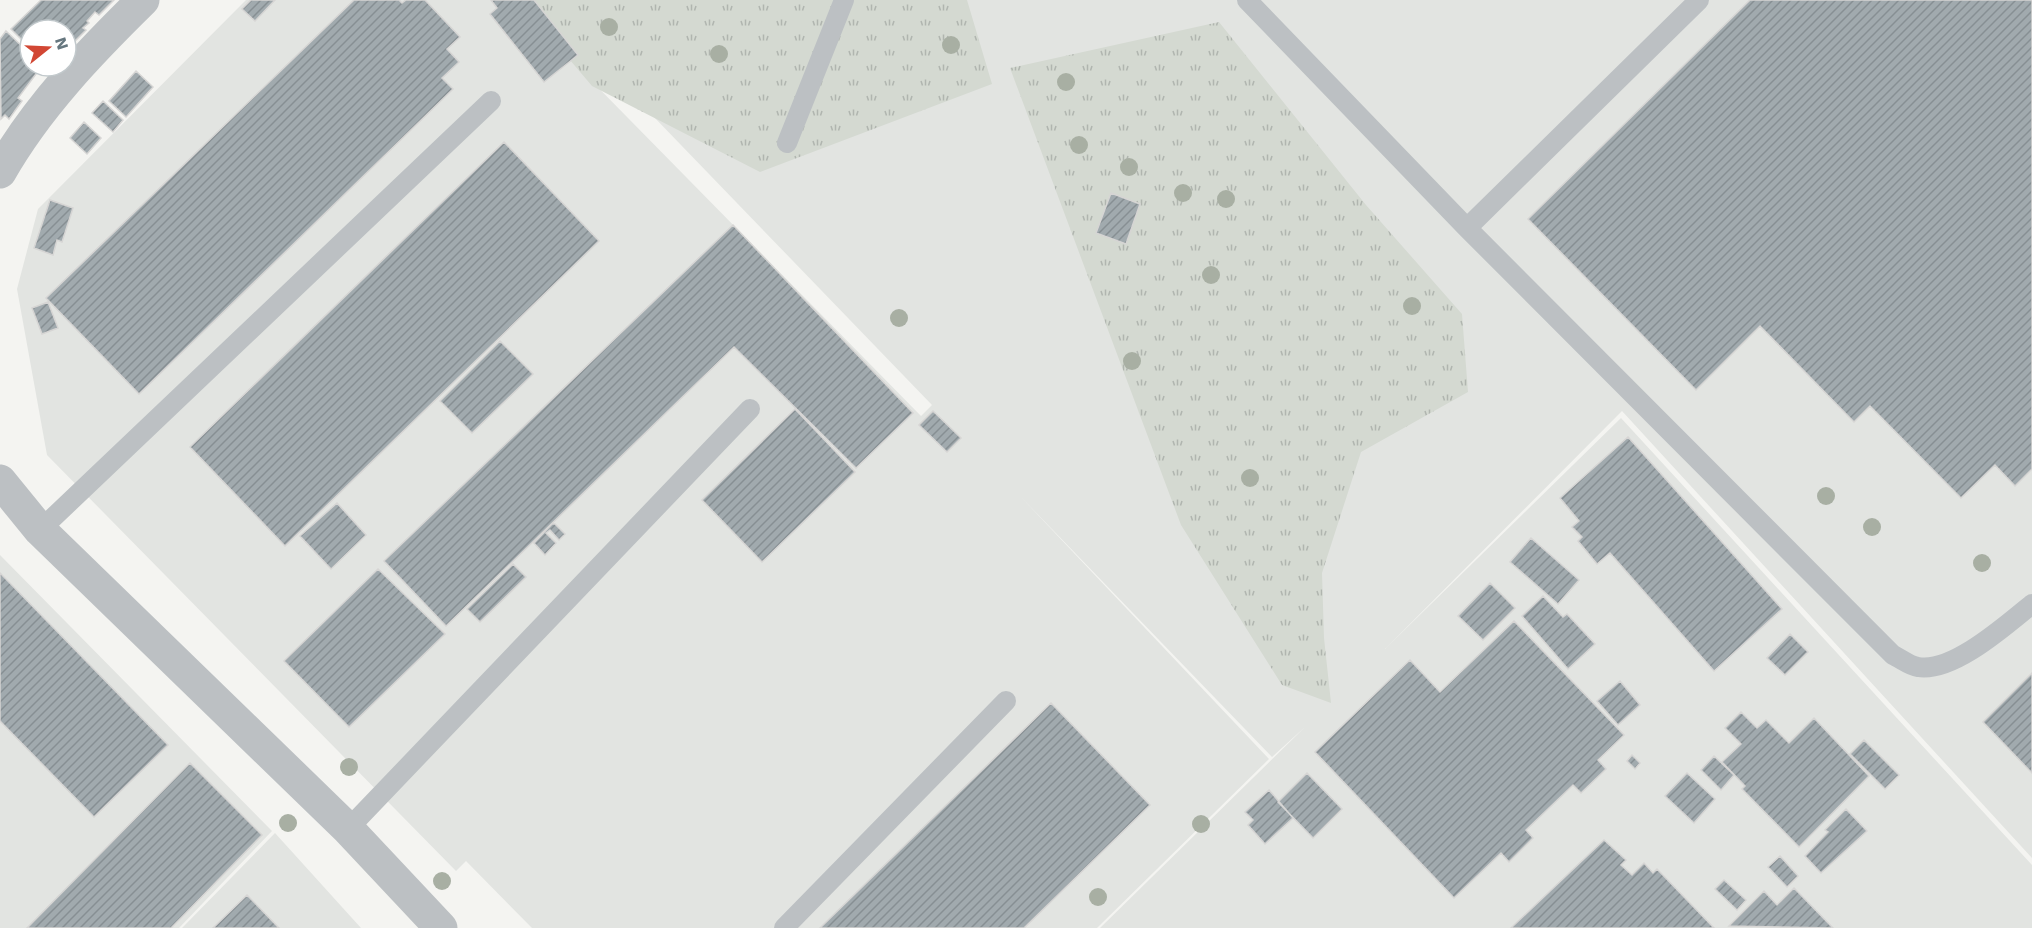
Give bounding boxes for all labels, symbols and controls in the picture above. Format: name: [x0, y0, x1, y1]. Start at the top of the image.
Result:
north arrow: [18, 18, 78, 78]
text: N: [51, 35, 73, 52]

